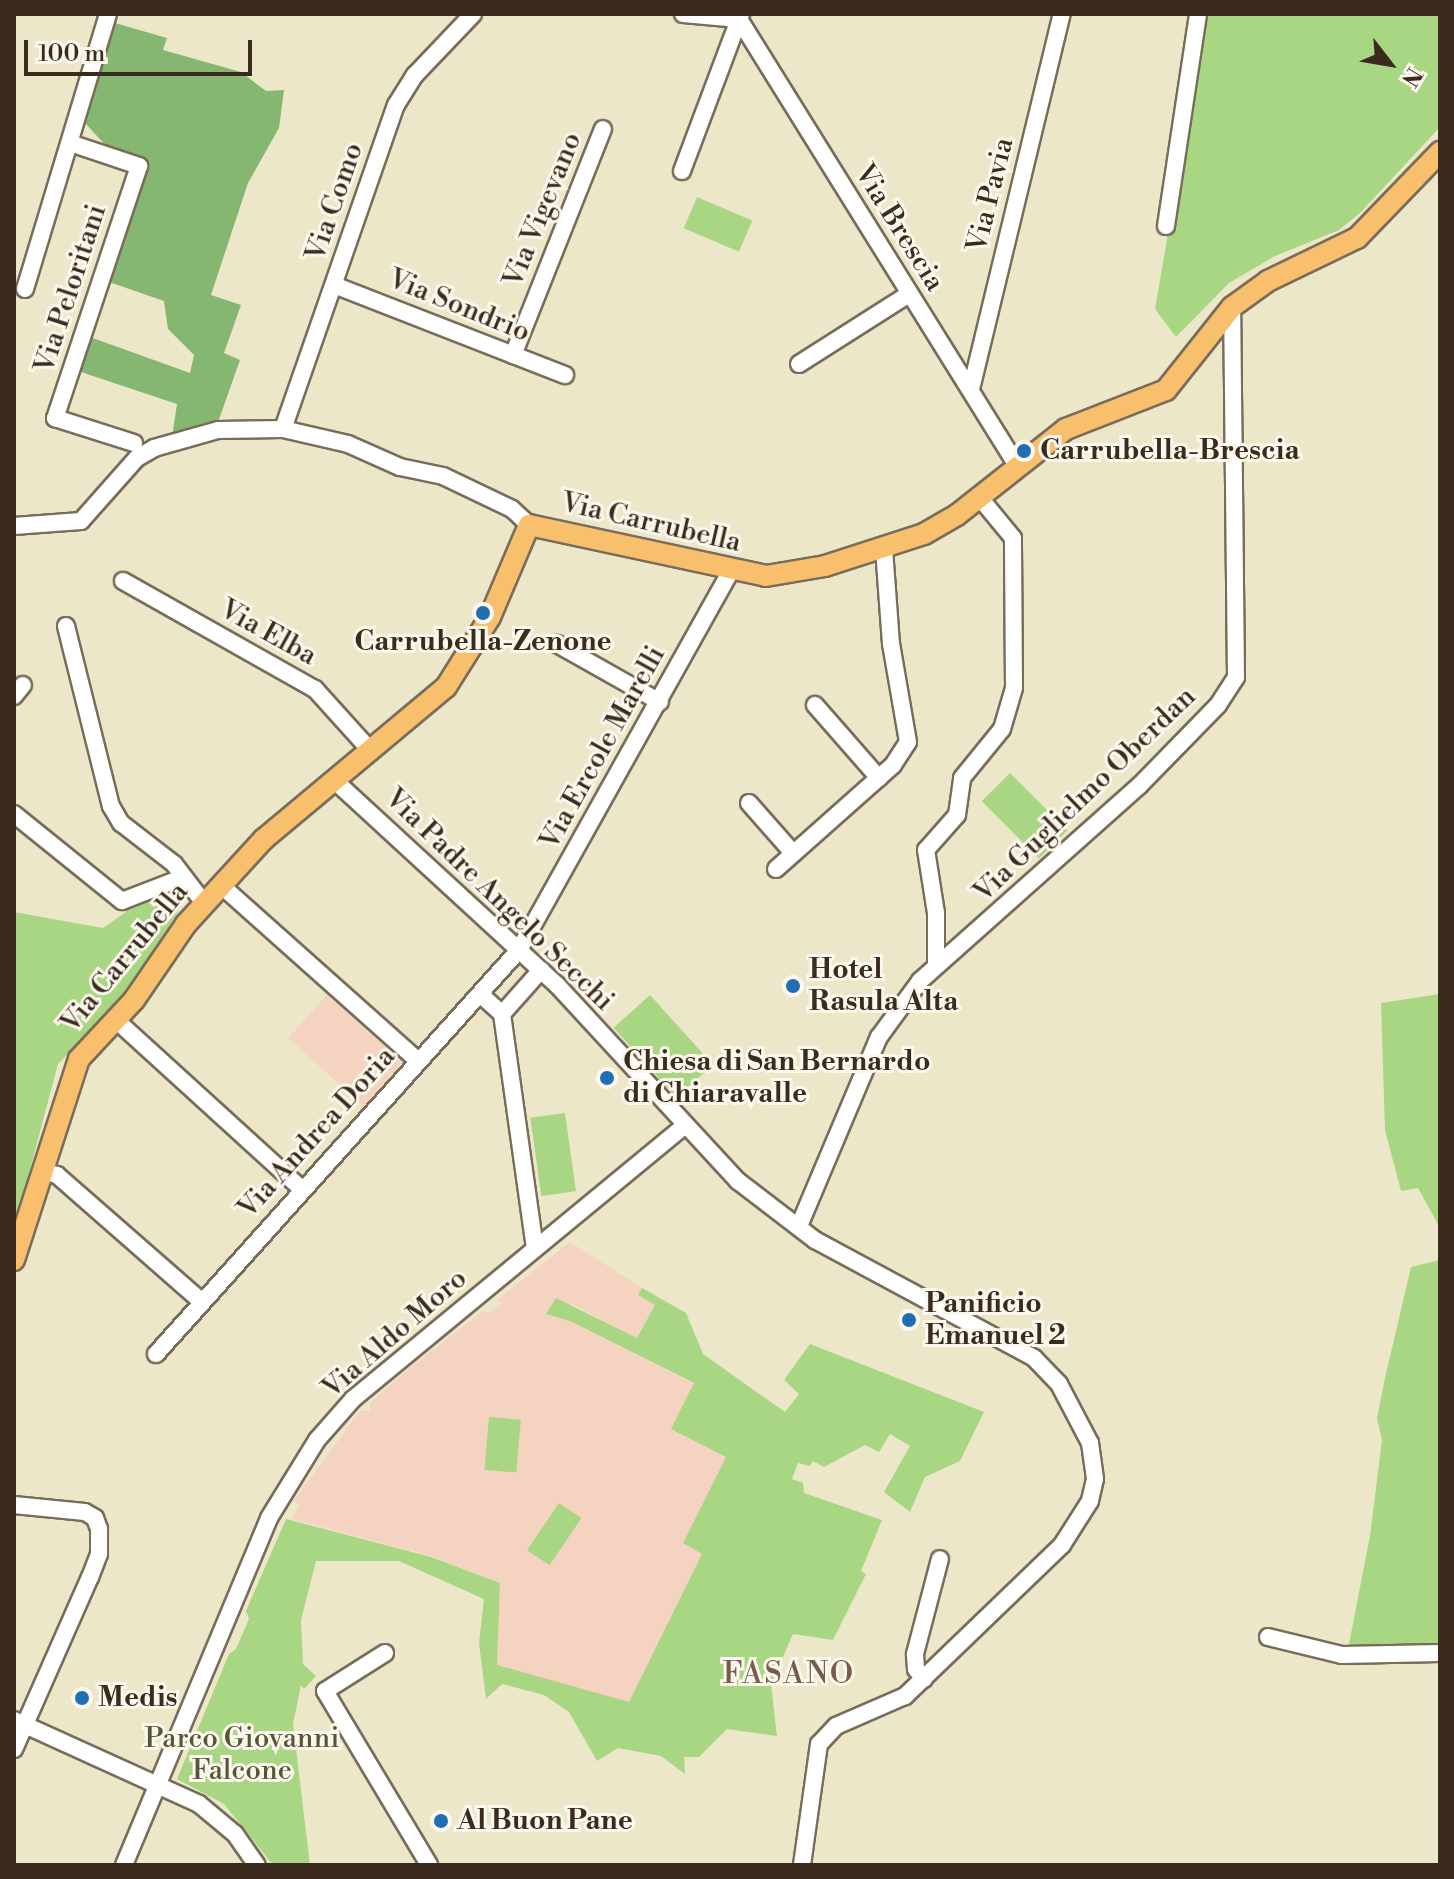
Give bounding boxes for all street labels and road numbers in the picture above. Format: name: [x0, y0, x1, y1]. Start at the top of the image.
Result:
street label: Via Vigevano: [497, 128, 589, 292]
street label: Via Pavia: [961, 134, 1021, 256]
street label: Via Como: [299, 138, 371, 266]
street label: Via Brescia: [847, 158, 951, 298]
street label: Via Peloritani: [28, 201, 114, 377]
street label: Via Sondrio: [383, 262, 535, 350]
street label: Via Carrubella: [558, 486, 744, 560]
street label: Via Elba: [214, 593, 322, 673]
street label: Via Ercole Marelli: [533, 640, 673, 856]
street label: Via Guglielmo Oberdan: [967, 680, 1203, 910]
street label: Via Padre Angelo Secchi: [378, 782, 620, 1018]
street label: Via Carrubella: [54, 876, 196, 1040]
street label: Via Andrea Doria: [231, 1040, 403, 1226]
street label: Via Aldo Moro: [316, 1262, 474, 1406]

